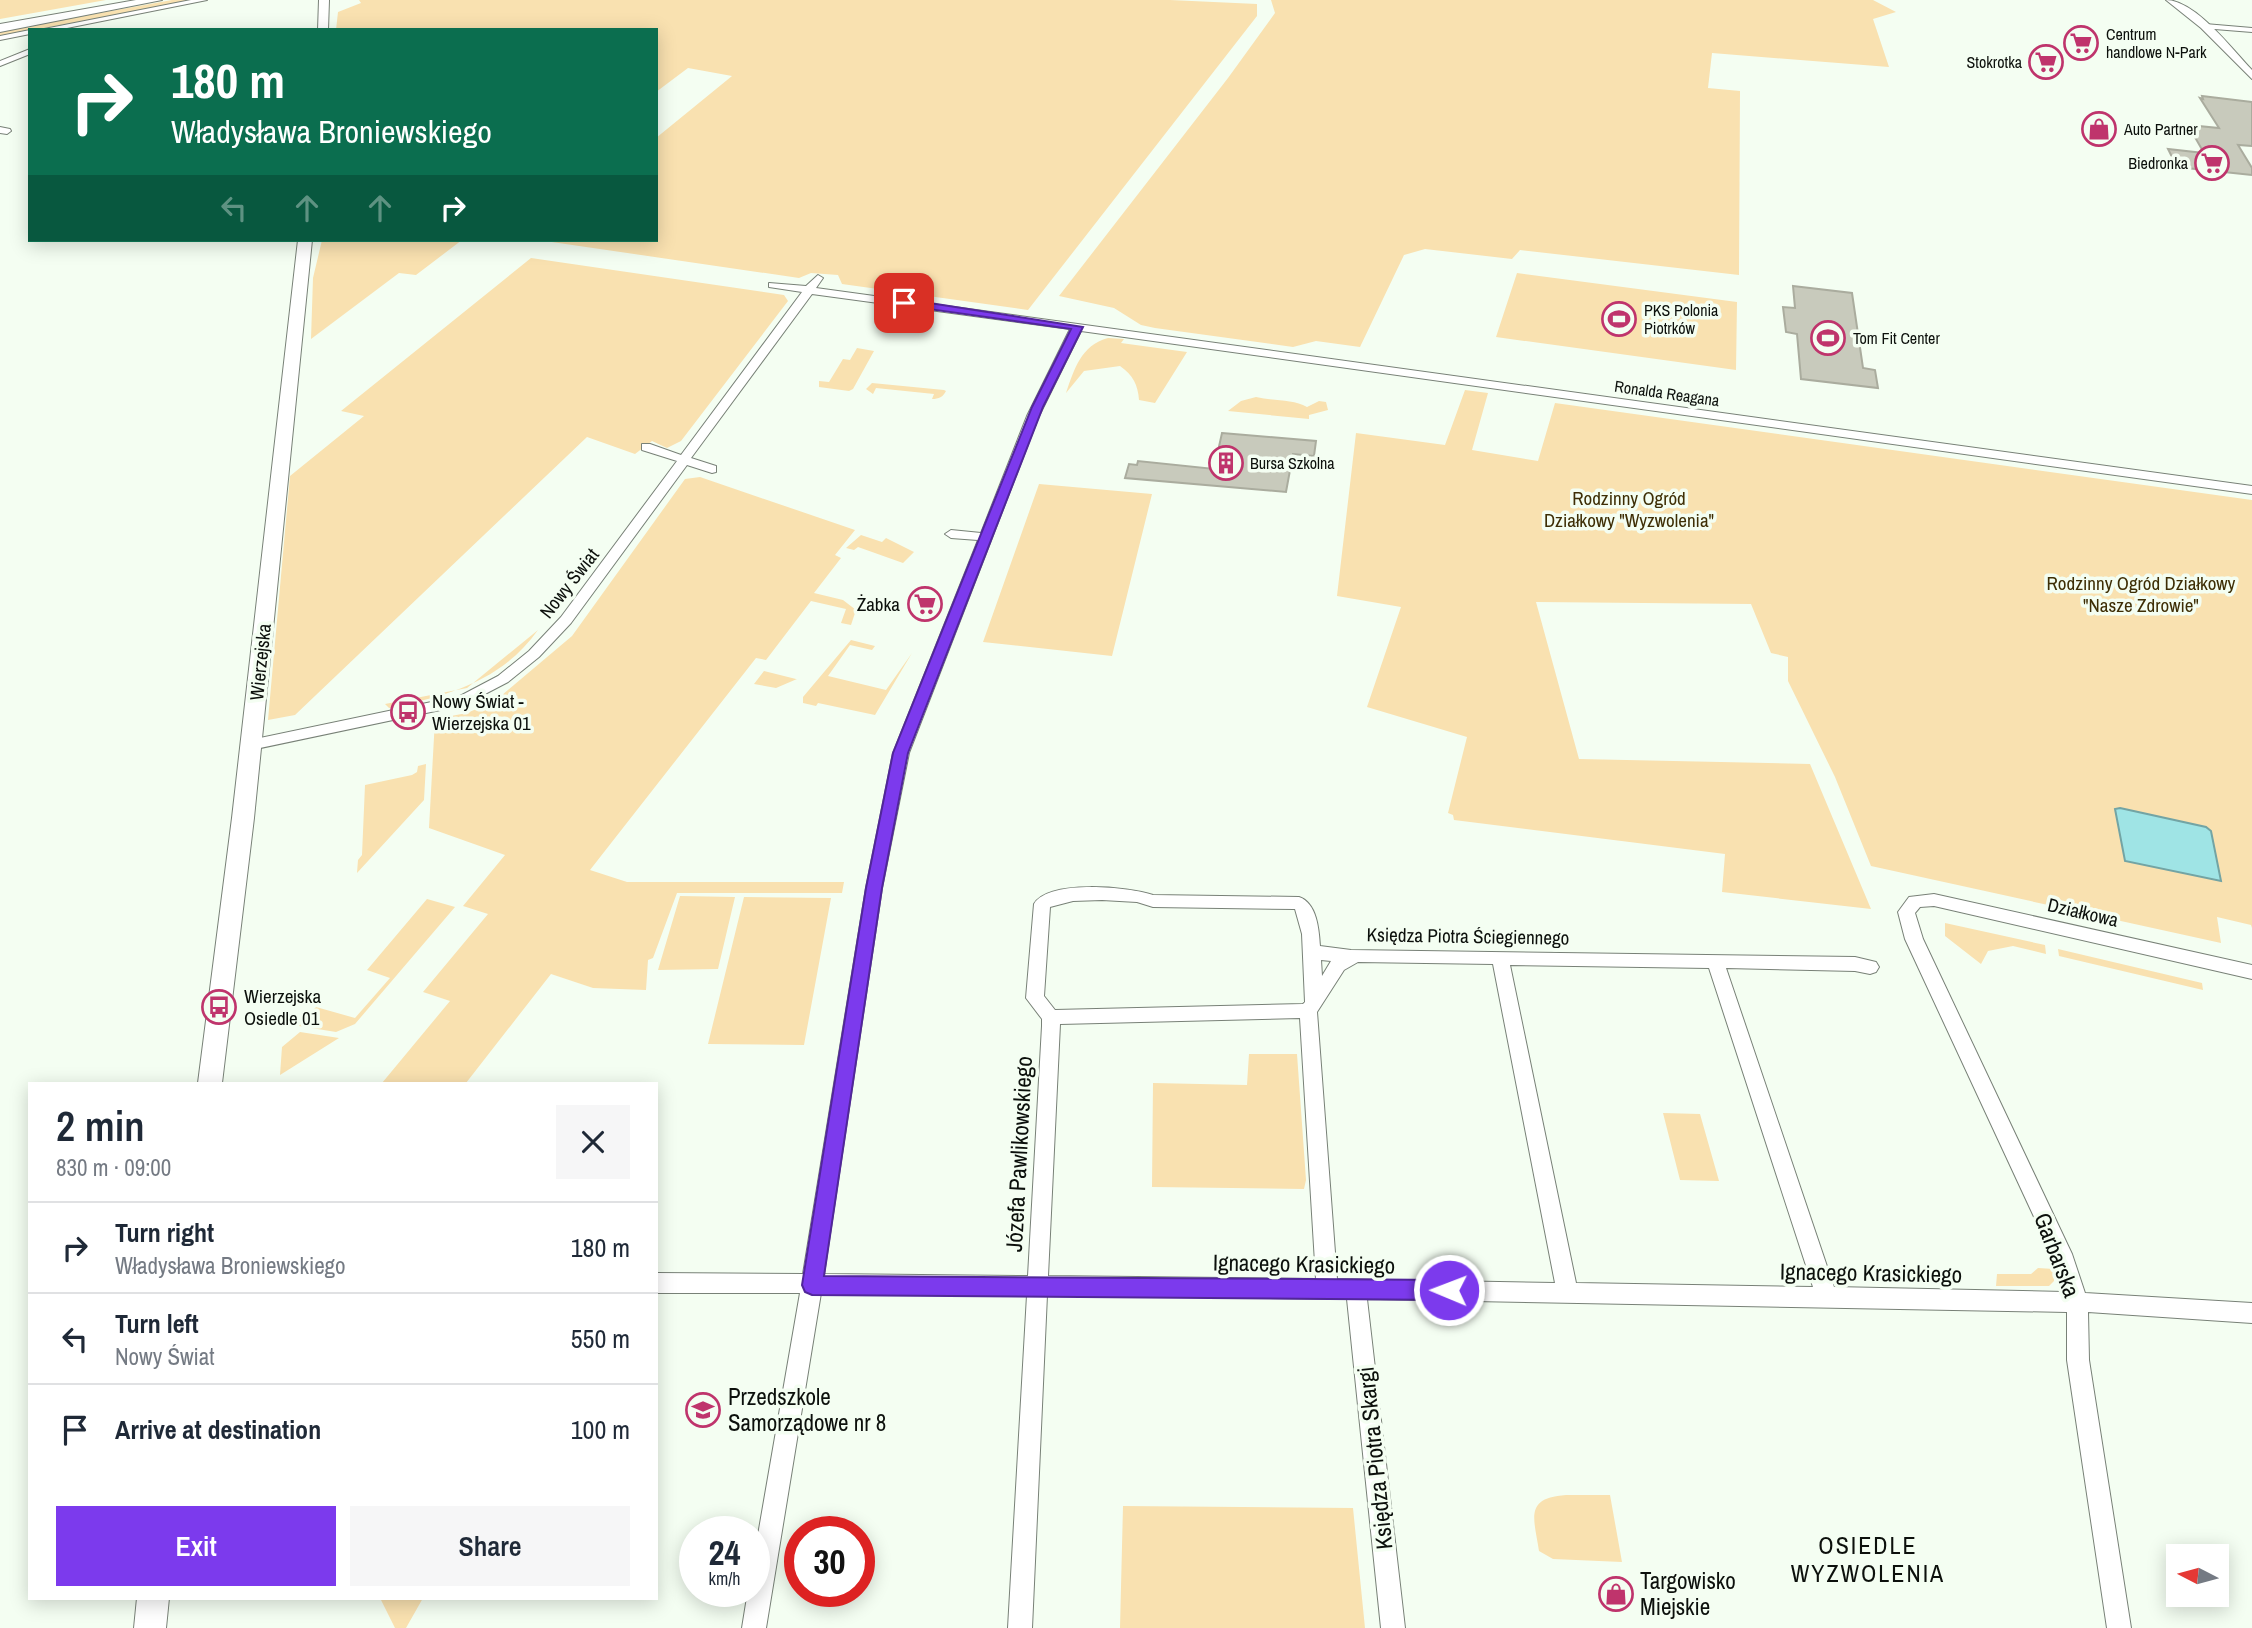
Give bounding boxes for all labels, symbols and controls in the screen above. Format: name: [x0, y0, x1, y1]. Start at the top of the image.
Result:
place label: Centrum handlowe N-Park: [2106, 23, 2207, 63]
supermarket icon: Centrum handlowe N-Park: [2062, 24, 2100, 62]
supermarket icon: Stokrotka: [2027, 43, 2065, 81]
text: 180 m: [171, 47, 285, 113]
place label: Stokrotka: [1967, 51, 2023, 73]
icon: right: [56, 56, 147, 147]
text: Władysława Broniewskiego: [171, 110, 492, 153]
shop icon: Auto Partner: [2080, 110, 2118, 148]
place label: Auto Partner: [2123, 118, 2198, 140]
supermarket icon: Biedronka: [2193, 144, 2231, 182]
place label: Biedronka: [2128, 152, 2189, 174]
icon: left: [215, 189, 253, 227]
icon: ahead: [288, 189, 326, 227]
icon: ahead: [361, 189, 399, 227]
icon: right: [434, 189, 472, 227]
pin: [874, 273, 934, 333]
icon: arrive: [885, 284, 923, 322]
place label: PKS Polonia Piotrków: [1644, 299, 1719, 339]
sports icon: PKS Polonia Piotrków: [1600, 300, 1638, 338]
sports icon: Tom Fit Center: [1809, 319, 1847, 357]
place label: Tom Fit Center: [1853, 327, 1940, 349]
street label: Ronalda Reagana: [1613, 375, 1722, 411]
building icon: Bursa Szkolna: [1207, 444, 1245, 482]
place label: Bursa Szkolna: [1250, 452, 1335, 474]
park label: Rodzinny Ogród Działkowy "Wyzwolenia": [1544, 485, 1714, 533]
street label: Nowy Świat: [533, 542, 605, 623]
park label: Rodzinny Ogród Działkowy "Nasze Zdrowie": [2047, 570, 2236, 618]
supermarket icon: Żabka: [906, 585, 944, 623]
place label: Żabka: [857, 591, 900, 617]
street label: Wierzejska: [243, 622, 277, 702]
place label: Nowy Świat - Wierzejska 01: [432, 688, 531, 736]
bus stop icon: Nowy Świat - Wierzejska 01: [389, 693, 427, 731]
street label: Działkowa: [2045, 891, 2121, 933]
street label: Księdza Piotra Ściegiennego: [1366, 921, 1570, 951]
place label: Wierzejska Osiedle 01: [244, 983, 321, 1031]
bus stop icon: Wierzejska Osiedle 01: [200, 988, 238, 1026]
street label: Józefa Pawlikowskiego: [998, 1055, 1039, 1253]
text: 2 min: [56, 1098, 145, 1154]
button: close: [556, 1105, 630, 1179]
text: 830 m · 09:00: [56, 1152, 171, 1183]
street label: Garbarska: [2027, 1208, 2088, 1302]
text: Turn right: [115, 1215, 214, 1250]
icon: right: [56, 1229, 94, 1267]
text: 180 m: [571, 1230, 630, 1265]
street label: Ignacego Krasickiego: [1213, 1246, 1395, 1281]
text: Władysława Broniewskiego: [115, 1250, 346, 1281]
position arrow: [1412, 1253, 1486, 1327]
street label: Ignacego Krasickiego: [1780, 1255, 1962, 1290]
text: Turn left: [115, 1306, 199, 1341]
icon: left: [56, 1320, 94, 1358]
text: 550 m: [571, 1321, 630, 1356]
text: Nowy Świat: [115, 1341, 215, 1372]
street label: Księdza Piotra Skargi: [1349, 1365, 1400, 1551]
place label: Przedszkole Samorządowe nr 8: [728, 1381, 886, 1438]
school or university icon: Przedszkole Samorządowe nr 8: [684, 1391, 722, 1429]
icon: arrive: [56, 1411, 94, 1449]
text: Arrive at destination: [115, 1412, 321, 1447]
text: 100 m: [571, 1412, 630, 1447]
button: Exit: [56, 1506, 336, 1586]
button: Share: [350, 1506, 630, 1586]
speed limit sign: 30: [784, 1516, 875, 1607]
text: 24: [709, 1529, 740, 1576]
district label: OSIEDLE WYZWOLENIA: [1791, 1529, 1945, 1589]
north arrow: [2166, 1544, 2230, 1606]
map controls: [2166, 1544, 2229, 1607]
place label: Targowisko Miejskie: [1640, 1565, 1736, 1622]
text: km/h: [709, 1566, 741, 1591]
shop icon: Targowisko Miejskie: [1597, 1575, 1635, 1613]

